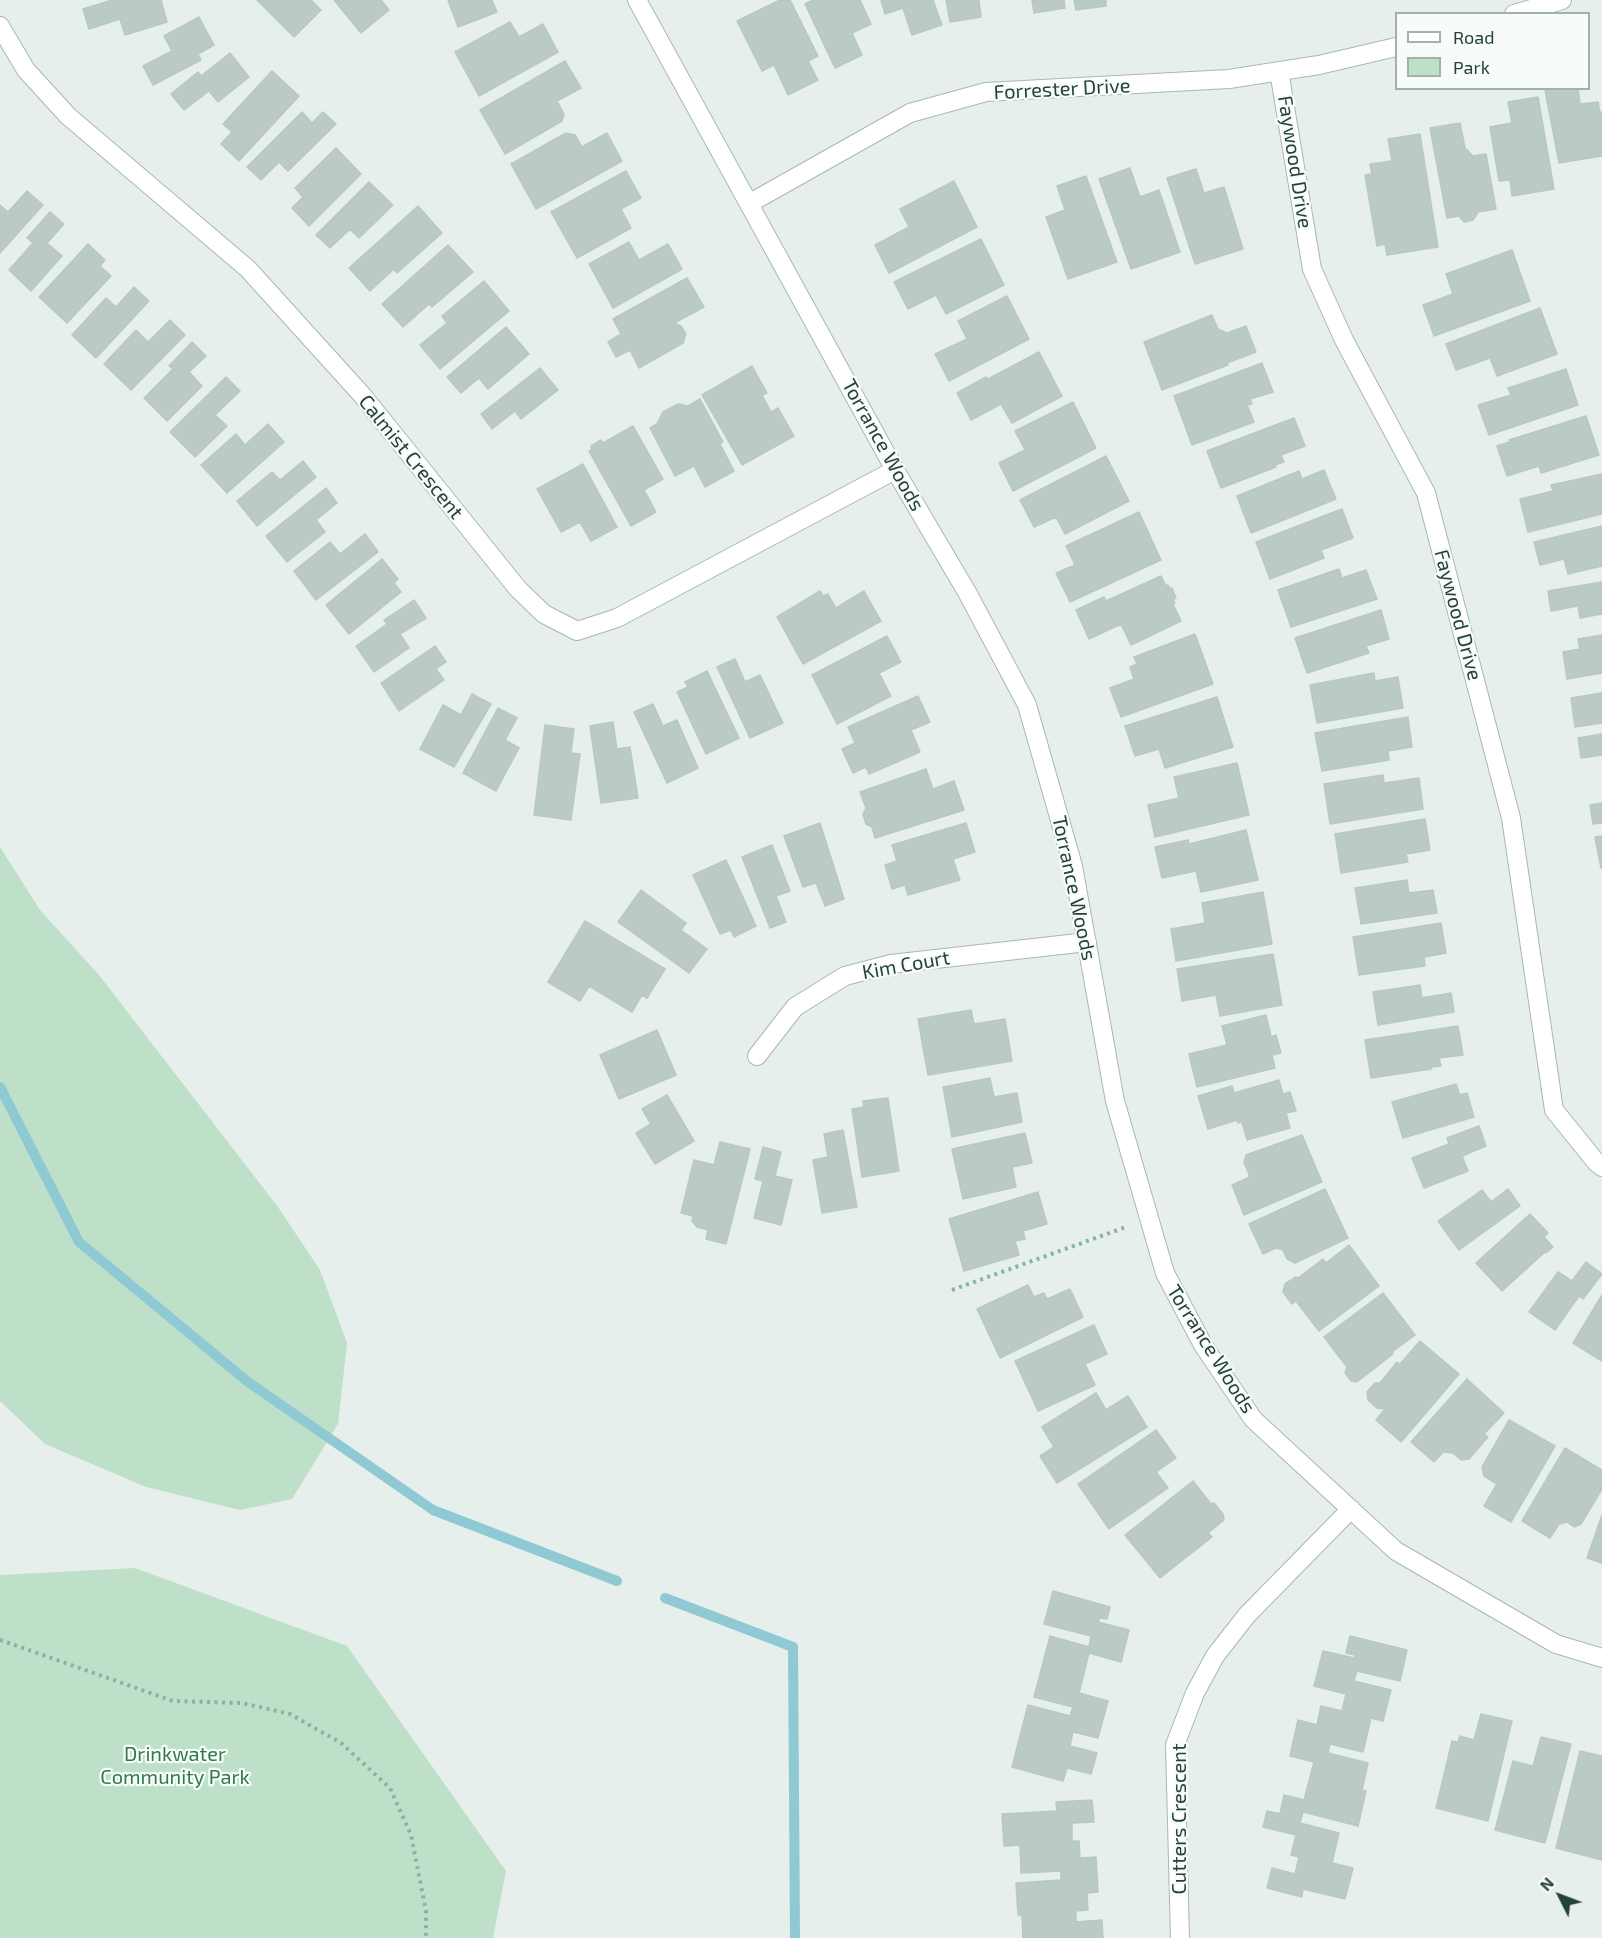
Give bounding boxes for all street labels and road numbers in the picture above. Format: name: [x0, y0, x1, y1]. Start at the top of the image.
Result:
street label: Forrester Drive: [993, 73, 1131, 105]
street label: Faywood Drive: [1273, 94, 1317, 230]
street label: Torrance Woods: [837, 375, 929, 515]
street label: Calmist Crescent: [354, 390, 468, 524]
street label: Faywood Drive: [1429, 547, 1487, 683]
street label: Torrance Woods: [1047, 814, 1101, 962]
street label: Kim Court: [860, 945, 952, 985]
street label: Torrance Woods: [1162, 1280, 1260, 1418]
street label: Cutters Crescent: [1167, 1743, 1191, 1895]

